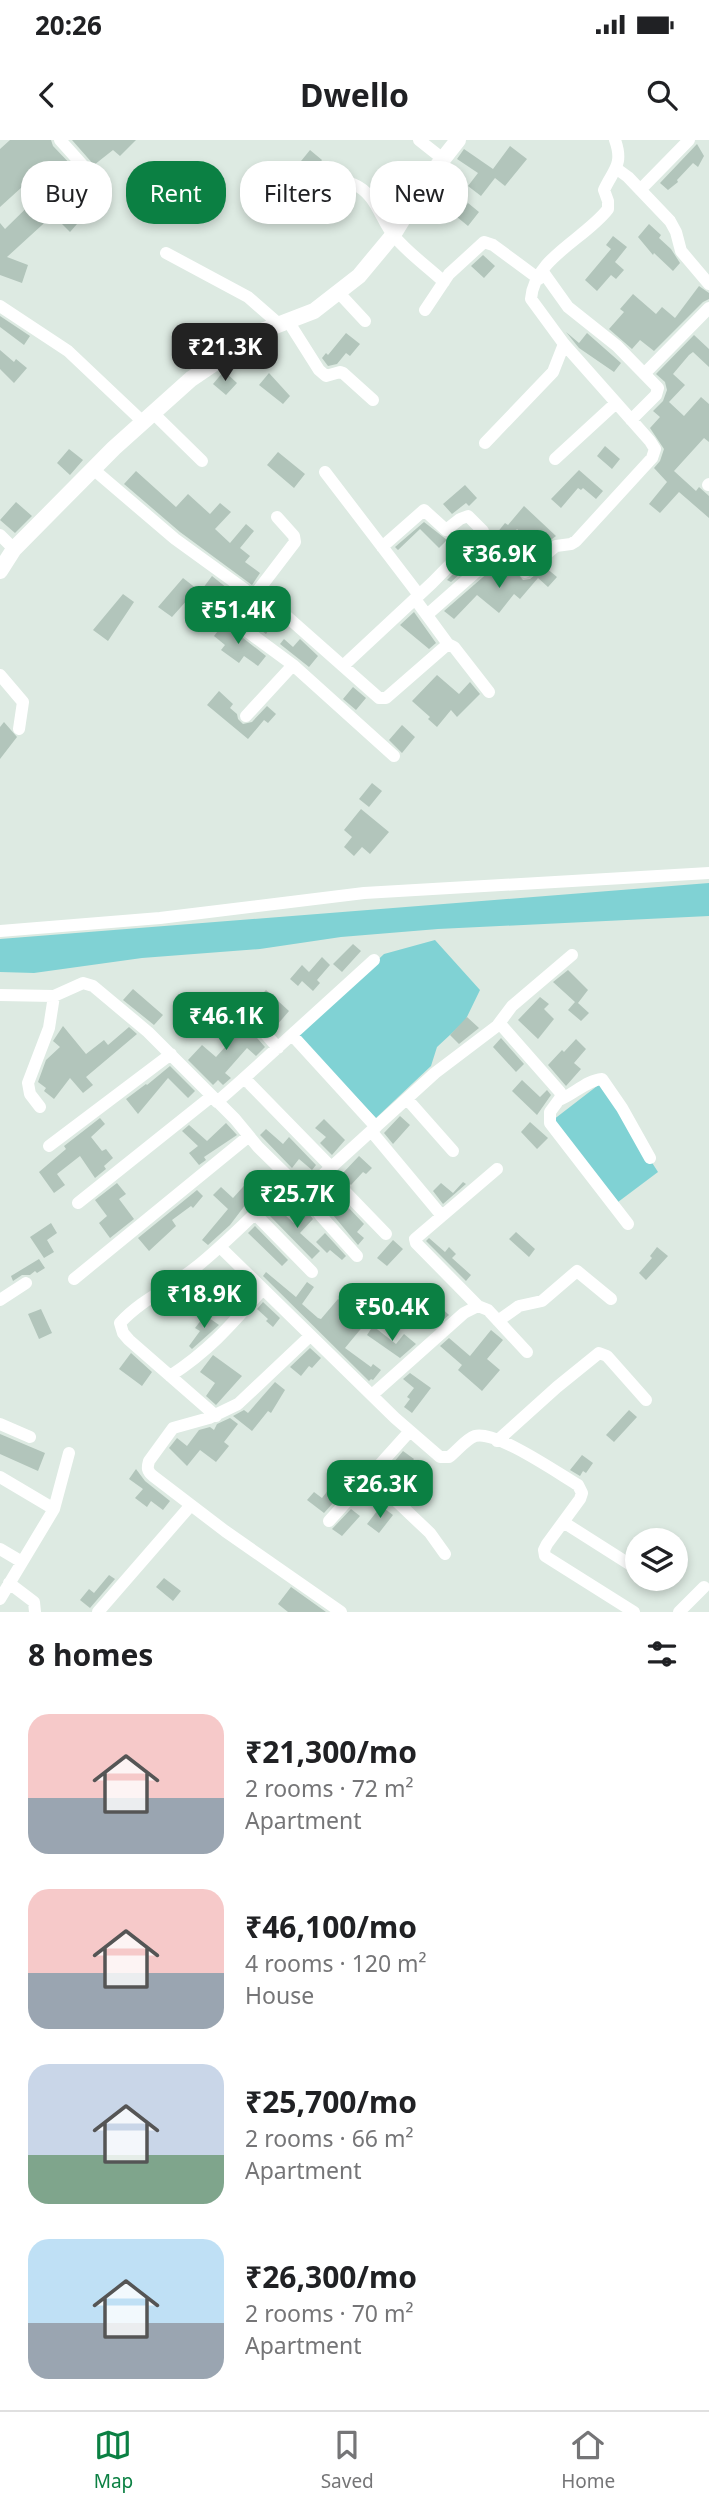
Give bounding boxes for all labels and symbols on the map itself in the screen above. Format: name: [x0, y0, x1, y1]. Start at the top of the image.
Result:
pin: ₹21.3K: [168, 324, 282, 383]
pin: ₹36.9K: [442, 531, 556, 590]
pin: ₹51.4K: [181, 587, 295, 646]
pin: ₹46.1K: [169, 992, 283, 1052]
pin: ₹25.7K: [240, 1170, 354, 1230]
pin: ₹18.9K: [147, 1270, 261, 1330]
pin: ₹50.4K: [335, 1284, 449, 1343]
pin: ₹26.3K: [323, 1460, 437, 1520]

